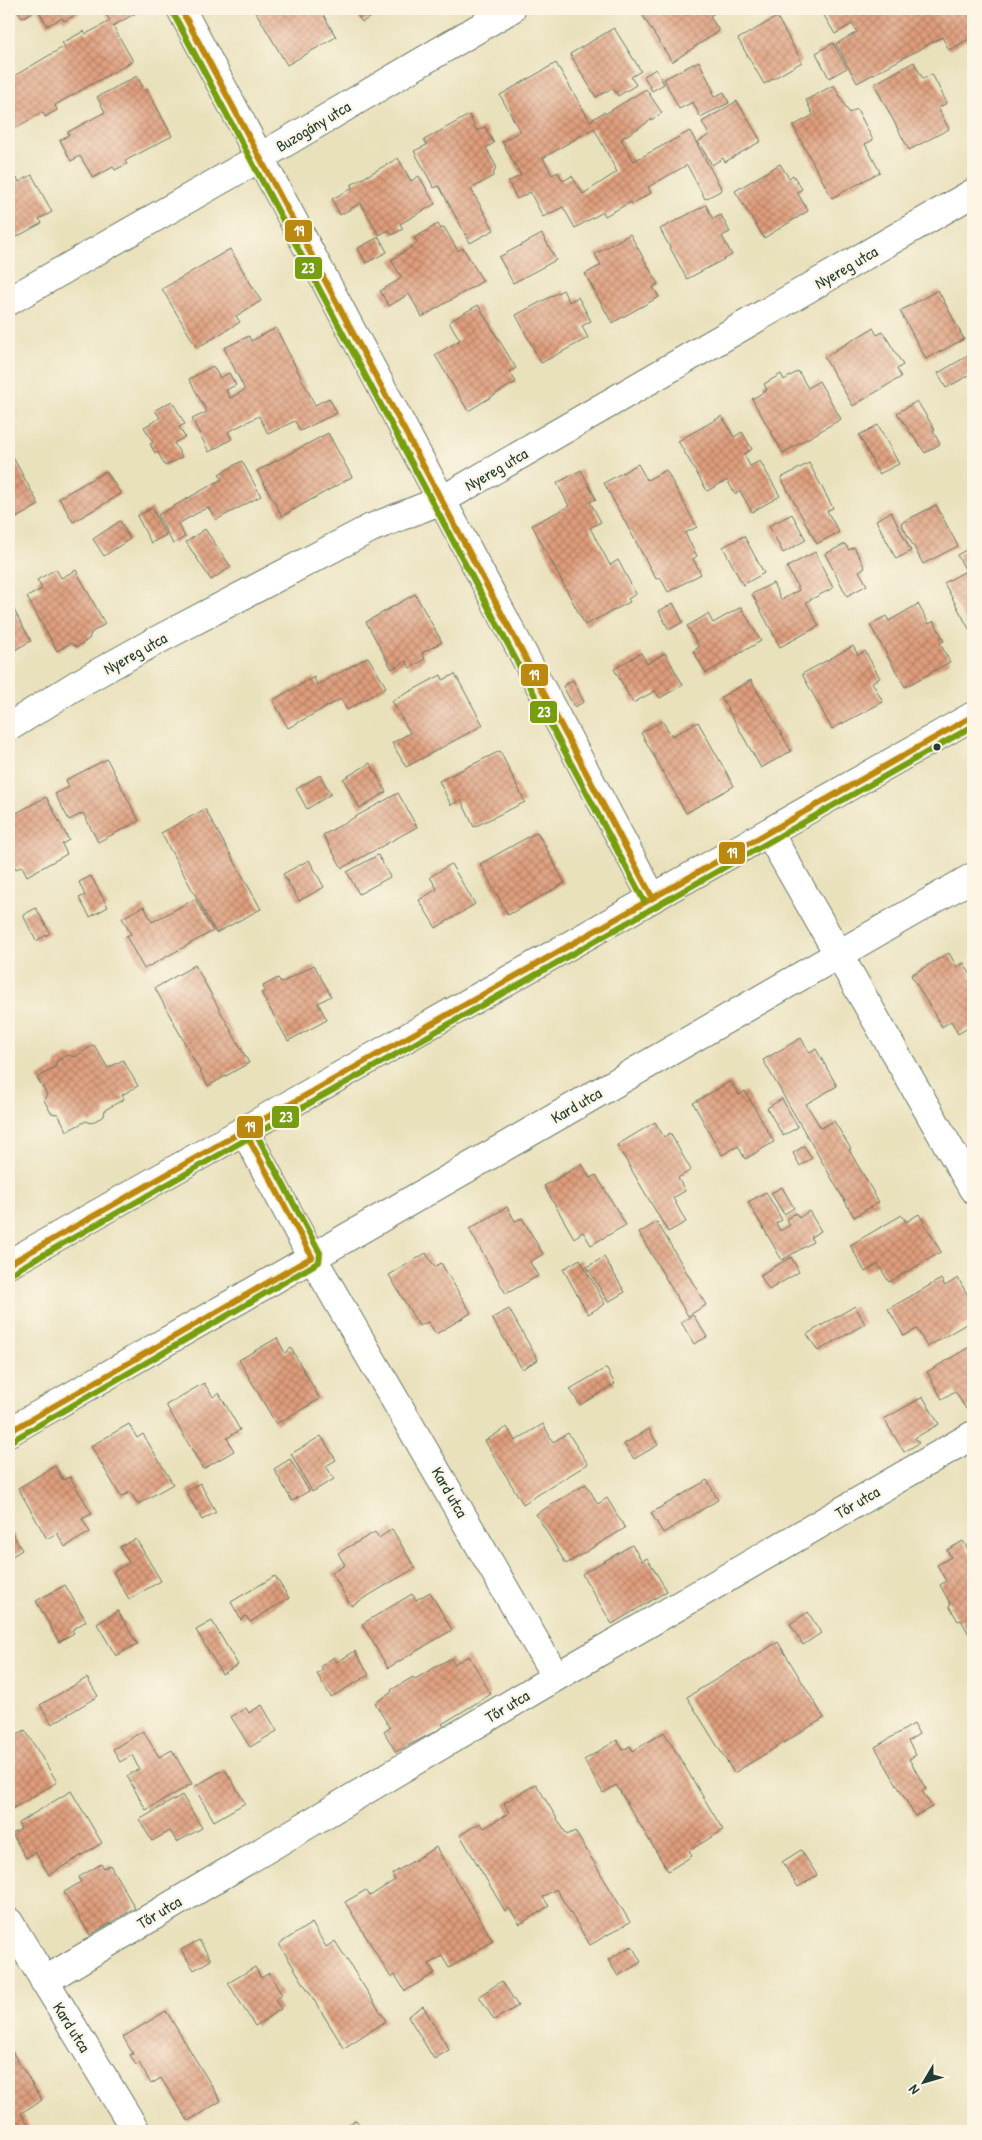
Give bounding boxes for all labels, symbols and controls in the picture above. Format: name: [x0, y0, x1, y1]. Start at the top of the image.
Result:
street label: Buzogány utca: [272, 95, 354, 157]
line badge: 19: [284, 219, 313, 243]
text: 19: [294, 221, 305, 240]
street label: Nyereg utca: [810, 240, 882, 294]
line badge: 23: [294, 256, 323, 280]
text: 23: [302, 258, 315, 277]
street label: Nyereg utca: [460, 442, 532, 496]
street label: Nyereg utca: [99, 627, 171, 679]
line badge: 19: [520, 663, 549, 687]
text: 19: [529, 665, 540, 684]
line badge: 23: [529, 700, 558, 724]
text: 23: [538, 702, 551, 721]
unlabelled marker: [932, 742, 942, 752]
line badge: 19: [718, 841, 746, 865]
text: 19: [727, 843, 738, 862]
street label: Kard utca: [547, 1082, 605, 1128]
line badge: 23: [271, 1105, 300, 1129]
text: 23: [280, 1107, 293, 1126]
line badge: 19: [236, 1115, 264, 1139]
text: 19: [245, 1117, 256, 1136]
street label: Kard utca: [427, 1463, 473, 1521]
street label: Tőr utca: [831, 1480, 883, 1524]
street label: Tőr utca: [481, 1684, 533, 1728]
street label: Tőr utca: [133, 1890, 185, 1934]
street label: Kard utca: [48, 1998, 96, 2056]
north arrow: [900, 2058, 950, 2108]
text: N: [903, 2081, 923, 2099]

